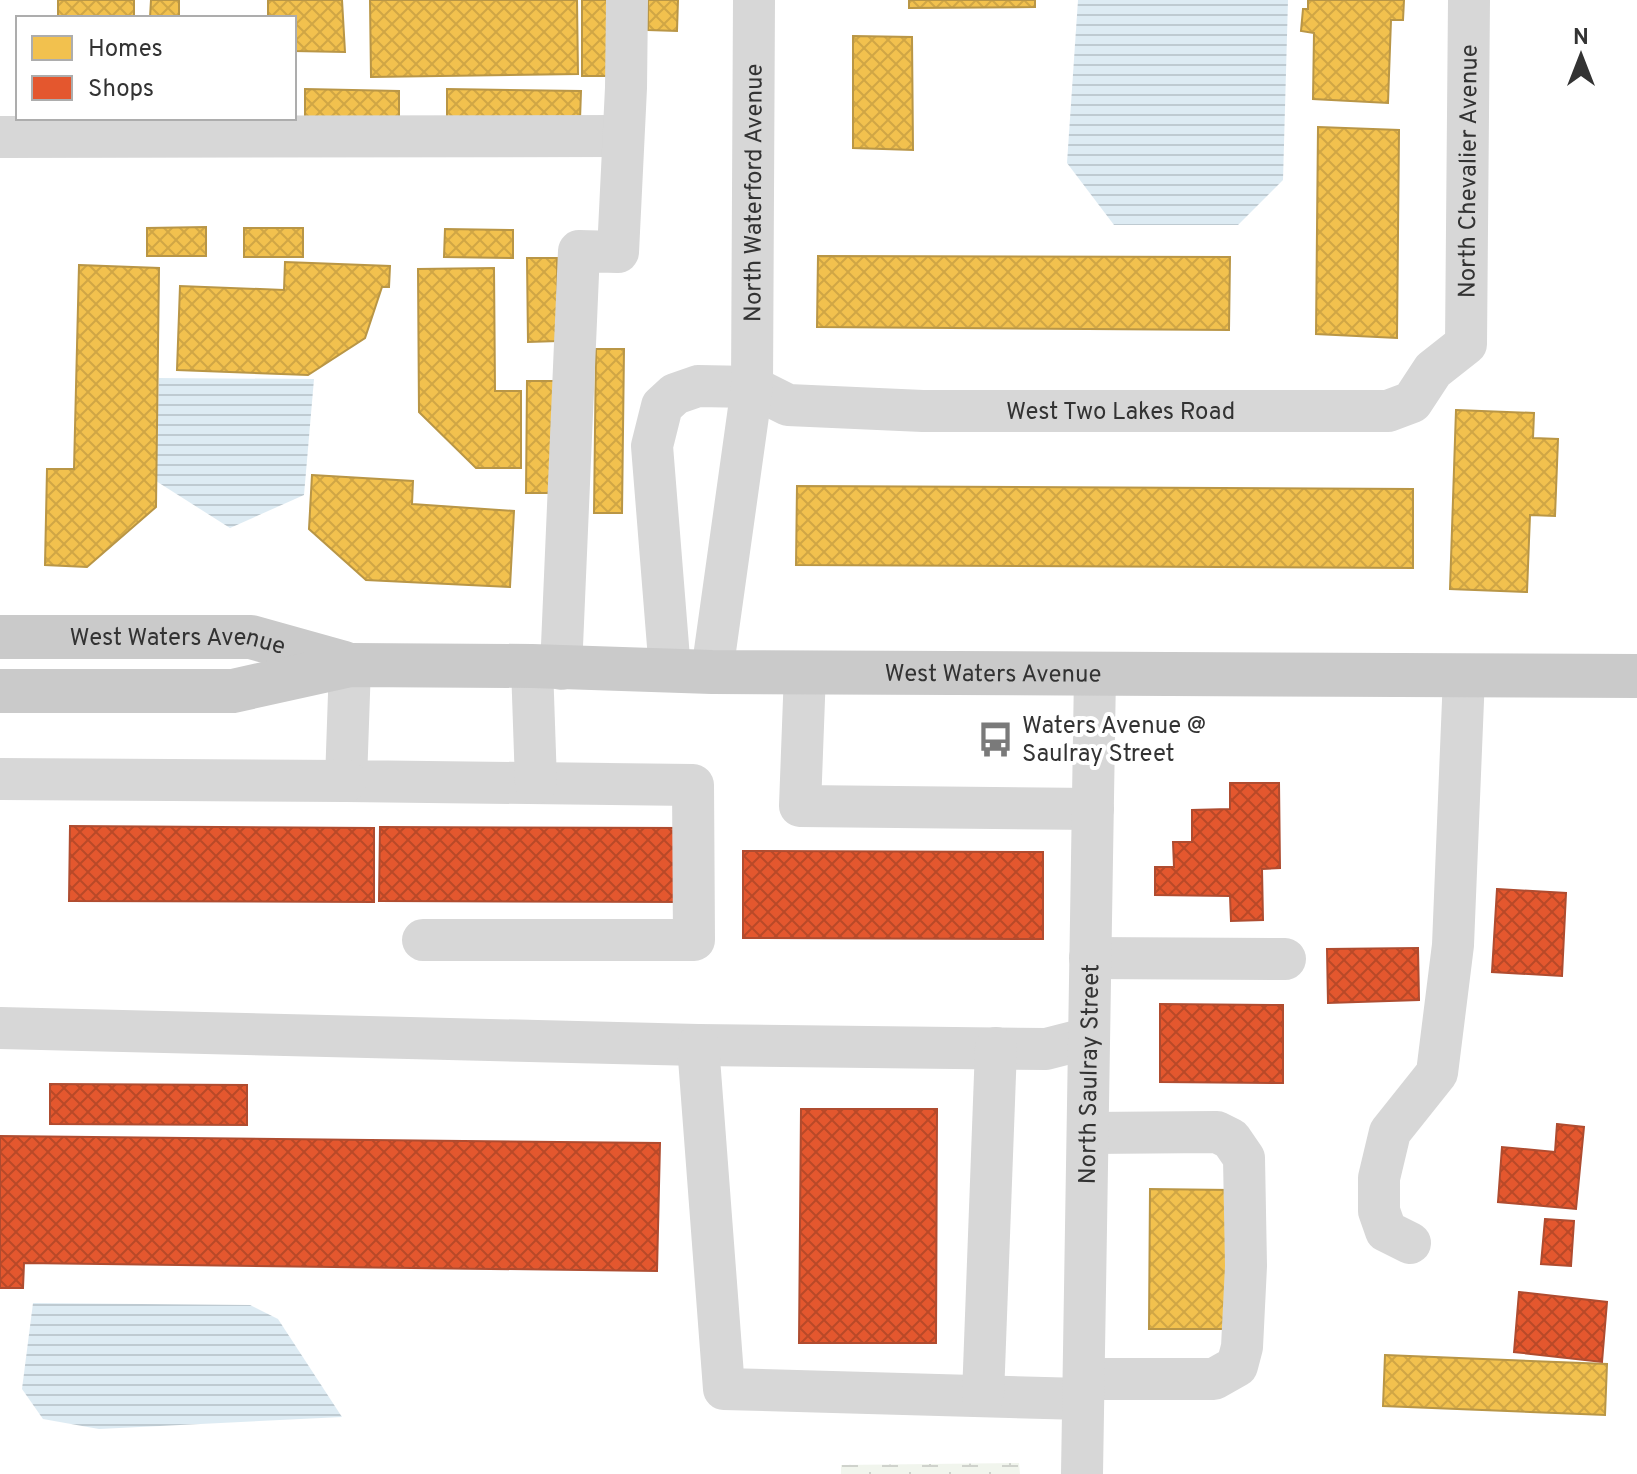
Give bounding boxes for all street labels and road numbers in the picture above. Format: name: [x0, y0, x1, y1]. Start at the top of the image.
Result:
street label: North Chevalier Avenue: [1453, 44, 1486, 298]
street label: North Waterford Avenue: [739, 63, 771, 322]
street label: West Two Lakes Road: [1006, 398, 1235, 428]
street label: West Waters Avenue: [70, 623, 289, 663]
street label: West Waters Avenue: [885, 660, 1102, 691]
street label: North Saulray Street: [1074, 964, 1107, 1185]

